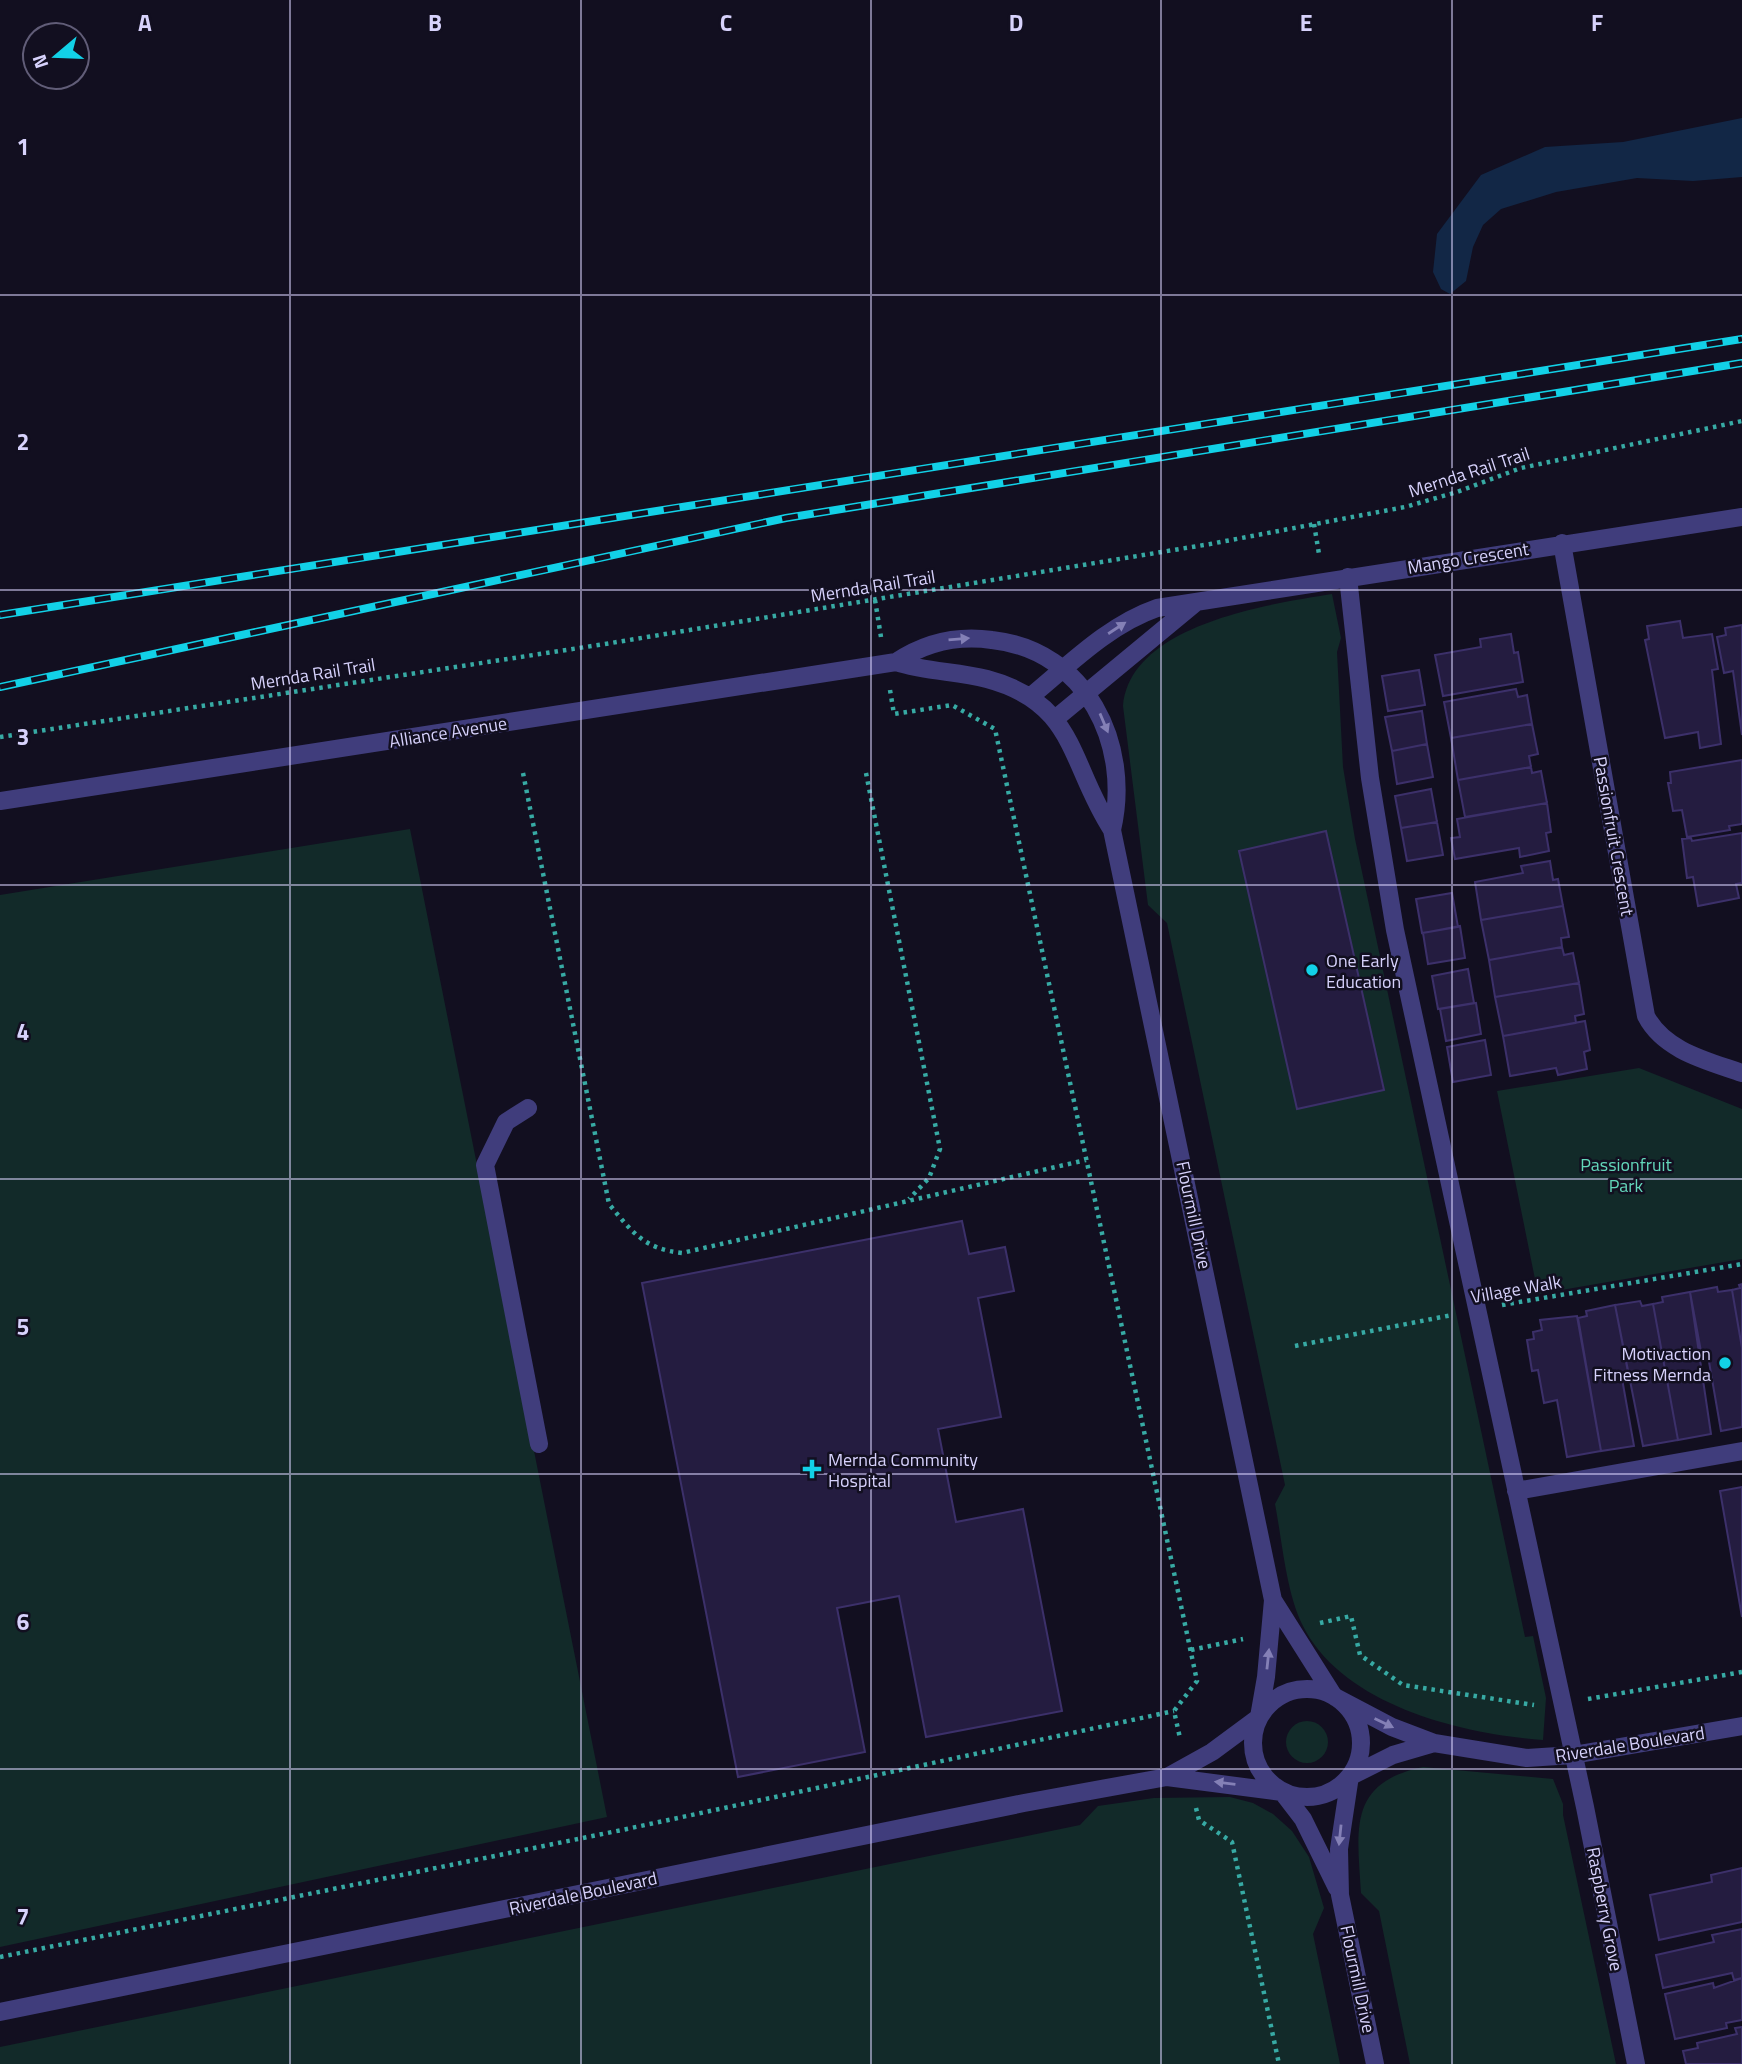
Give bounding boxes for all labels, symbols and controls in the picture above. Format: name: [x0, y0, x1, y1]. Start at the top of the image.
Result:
text: A: [138, 5, 152, 40]
text: B: [428, 5, 442, 40]
text: C: [720, 5, 732, 40]
text: D: [1009, 5, 1023, 40]
text: E: [1300, 5, 1312, 40]
text: F: [1591, 5, 1603, 40]
north arrow: [21, 21, 91, 91]
text: N: [24, 51, 55, 73]
text: 1: [17, 129, 29, 164]
text: 2: [17, 424, 29, 459]
street label: Mernda Rail Trail: [1405, 440, 1533, 504]
street label: Mango Crescent: [1405, 535, 1531, 581]
street label: Mernda Rail Trail: [809, 563, 937, 609]
one-way arrow: [1108, 622, 1127, 635]
one-way arrow: [948, 633, 970, 644]
street label: Mernda Rail Trail: [249, 651, 377, 697]
street label: Alliance Avenue: [387, 709, 509, 755]
one-way arrow: [1099, 713, 1110, 734]
text: 3: [17, 719, 29, 754]
street label: Passionfruit Crescent: [1587, 754, 1641, 918]
place label: One Early Education: [1326, 947, 1401, 995]
marker: One Early Education: [1304, 962, 1320, 978]
text: 4: [17, 1014, 29, 1049]
park label: Passionfruit Park: [1580, 1151, 1672, 1199]
street label: Flourmill Drive: [1169, 1159, 1219, 1271]
street label: Village Walk: [1469, 1268, 1564, 1310]
text: 5: [17, 1309, 29, 1344]
place label: Motivaction Fitness Mernda: [1593, 1340, 1711, 1388]
marker: Motivaction Fitness Mernda: [1717, 1355, 1733, 1371]
place label: Mernda Community Hospital: [828, 1446, 978, 1494]
marker: Mernda Community Hospital: [802, 1459, 822, 1479]
text: 6: [17, 1604, 30, 1639]
one-way arrow: [1263, 1647, 1274, 1669]
one-way arrow: [1374, 1717, 1394, 1729]
street label: Riverdale Boulevard: [1553, 1719, 1707, 1769]
one-way arrow: [1213, 1777, 1235, 1788]
one-way arrow: [1335, 1824, 1346, 1846]
street label: Raspberry Grove: [1580, 1845, 1630, 1973]
street label: Riverdale Boulevard: [507, 1864, 659, 1922]
text: 7: [17, 1899, 29, 1934]
street label: Flourmill Drive: [1333, 1923, 1383, 2035]

